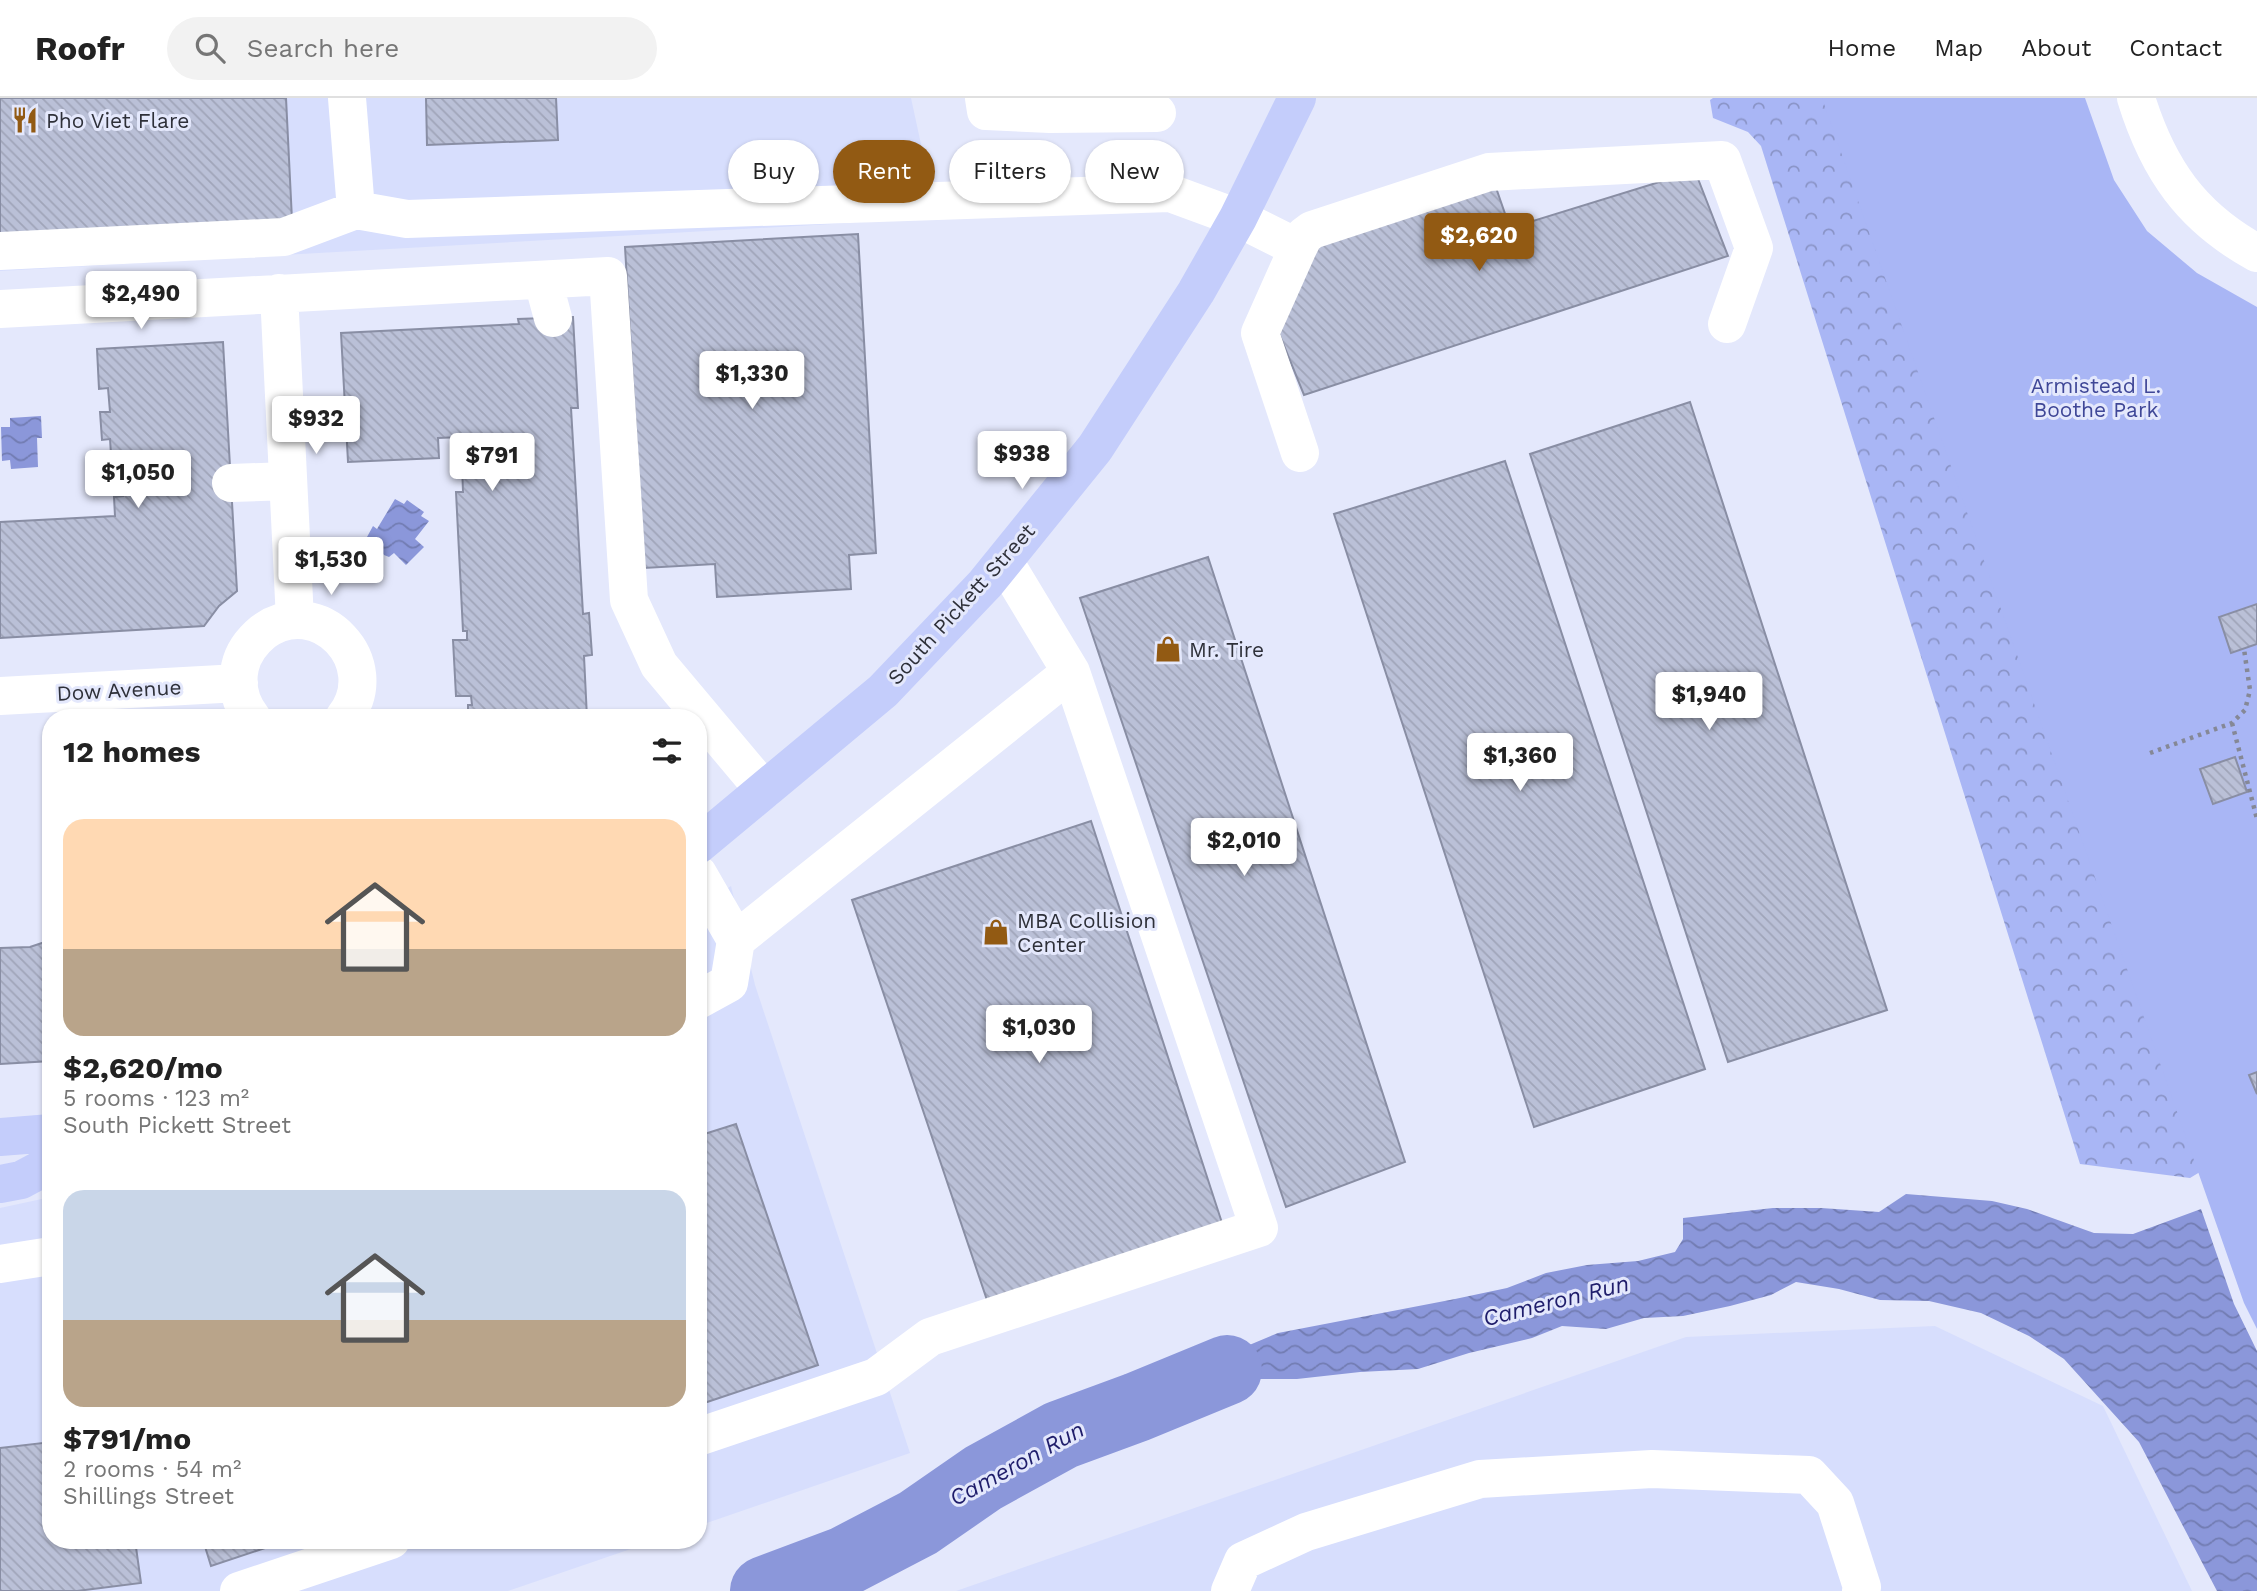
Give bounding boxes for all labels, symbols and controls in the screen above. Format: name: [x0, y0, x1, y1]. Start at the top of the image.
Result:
search box: [167, 17, 657, 80]
text: Roofr: [35, 29, 125, 68]
icon: search: [191, 29, 229, 67]
text: Search here: [247, 33, 399, 63]
text: Home: [1828, 34, 1896, 62]
text: Map: [1934, 34, 1983, 62]
text: About: [2021, 34, 2091, 62]
text: Contact: [2129, 34, 2222, 62]
restaurant icon: Pho Viet Flare: [10, 105, 40, 135]
place label: Pho Viet Flare: [46, 108, 189, 133]
chip: Buy: [728, 140, 819, 203]
chip: Rent: [833, 140, 935, 203]
chip: Filters: [949, 140, 1071, 203]
chip: New: [1085, 140, 1184, 203]
pin: $2,620: [1422, 214, 1536, 273]
text: $2,620: [1440, 222, 1518, 249]
pin: $2,490: [84, 272, 198, 331]
text: $2,490: [102, 280, 180, 307]
pin: $1,330: [695, 352, 809, 411]
text: $1,330: [715, 360, 789, 387]
park label: Armistead L. Boothe Park: [2031, 373, 2161, 422]
pin: $932: [275, 396, 357, 456]
text: $932: [288, 405, 344, 432]
pin: $938: [981, 432, 1063, 491]
pin: $791: [451, 434, 533, 493]
text: $938: [994, 440, 1050, 467]
text: $791: [466, 442, 518, 469]
pin: $1,050: [81, 450, 195, 510]
text: $1,050: [101, 459, 175, 486]
street label: South Pickett Street: [882, 518, 1040, 690]
pin: $1,530: [274, 538, 388, 597]
text: $1,530: [294, 546, 368, 573]
shop icon: Mr. Tire: [1153, 634, 1183, 664]
place label: Mr. Tire: [1189, 637, 1264, 662]
pin: $1,940: [1652, 672, 1766, 732]
street label: Dow Avenue: [56, 674, 182, 706]
text: $1,940: [1671, 681, 1747, 708]
icon: filters: [648, 732, 686, 770]
text: 12 homes: [63, 734, 201, 769]
pin: $1,360: [1463, 734, 1577, 793]
text: $1,360: [1483, 742, 1557, 769]
pin: $2,010: [1187, 818, 1301, 878]
text: $2,010: [1207, 827, 1281, 854]
icon: home: [312, 864, 438, 990]
place label: MBA Collision Center: [1017, 908, 1156, 957]
shop icon: MBA Collision Center: [981, 917, 1011, 947]
pin: $1,030: [982, 1006, 1096, 1065]
text: $1,030: [1002, 1014, 1076, 1041]
text: $2,620/mo: [63, 1050, 223, 1085]
text: 5 rooms · 123 m²: [63, 1085, 249, 1112]
text: South Pickett Street: [63, 1112, 291, 1139]
icon: home: [312, 1235, 438, 1361]
water label: Cameron Run: [1480, 1270, 1632, 1332]
water label: Cameron Run: [945, 1416, 1089, 1512]
text: $791/mo: [63, 1421, 191, 1456]
text: 2 rooms · 54 m²: [63, 1456, 241, 1483]
text: Shillings Street: [63, 1483, 234, 1510]

